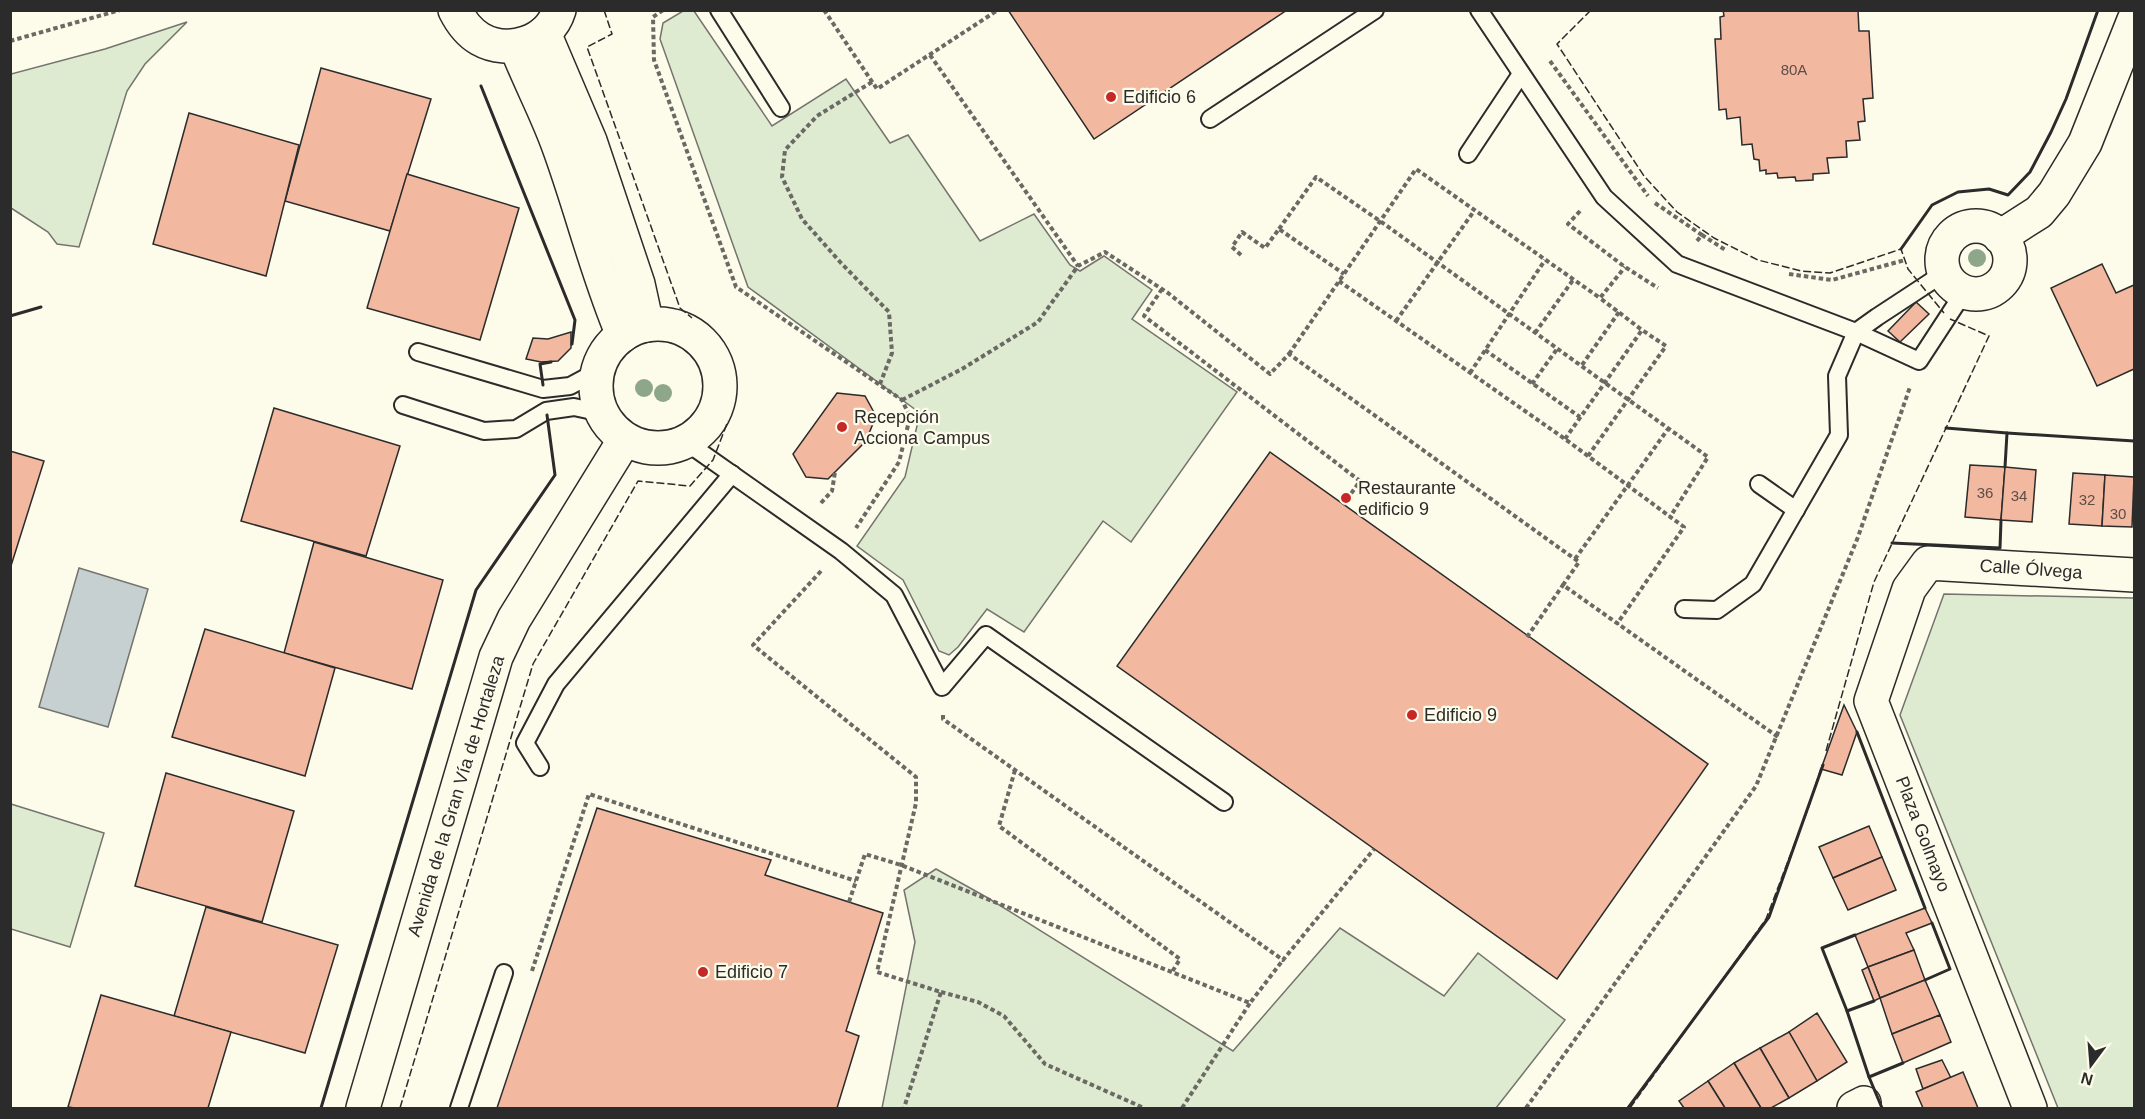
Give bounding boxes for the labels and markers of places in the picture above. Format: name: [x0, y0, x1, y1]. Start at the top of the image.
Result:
place label: Edificio 6: [1123, 87, 1196, 107]
marker: Edificio 6: [1104, 90, 1118, 104]
place label: Recepción Acciona Campus: [854, 407, 990, 448]
marker: Recepción Acciona Campus: [835, 420, 849, 434]
place label: Restaurante edificio 9: [1358, 478, 1456, 519]
marker: Restaurante edificio 9: [1339, 491, 1353, 505]
place label: Edificio 9: [1424, 705, 1497, 725]
marker: Edificio 9: [1405, 708, 1419, 722]
place label: Edificio 7: [715, 962, 788, 982]
marker: Edificio 7: [696, 965, 710, 979]

